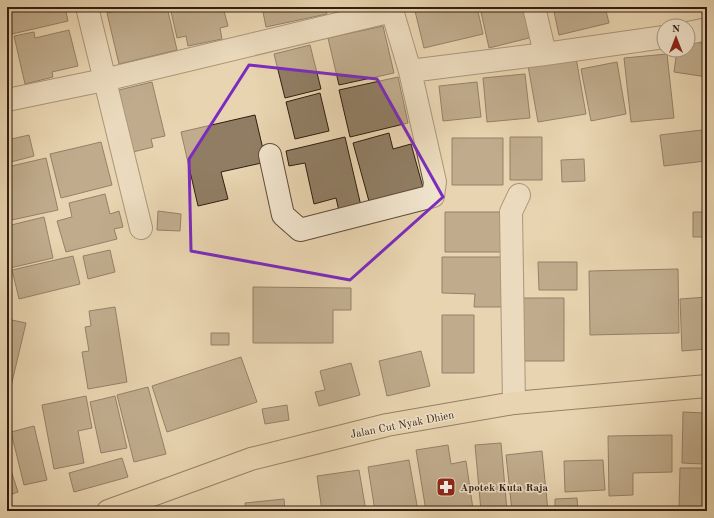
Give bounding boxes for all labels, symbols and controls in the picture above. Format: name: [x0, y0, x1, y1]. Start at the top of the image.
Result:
north arrow: [656, 18, 696, 58]
text: N: [672, 24, 681, 35]
street label: Jalan Cut Nyak Dhien: [349, 410, 455, 441]
pharmacy icon: Apotek Kuta Raja: [435, 476, 457, 498]
place label: Apotek Kuta Raja: [460, 483, 549, 494]

